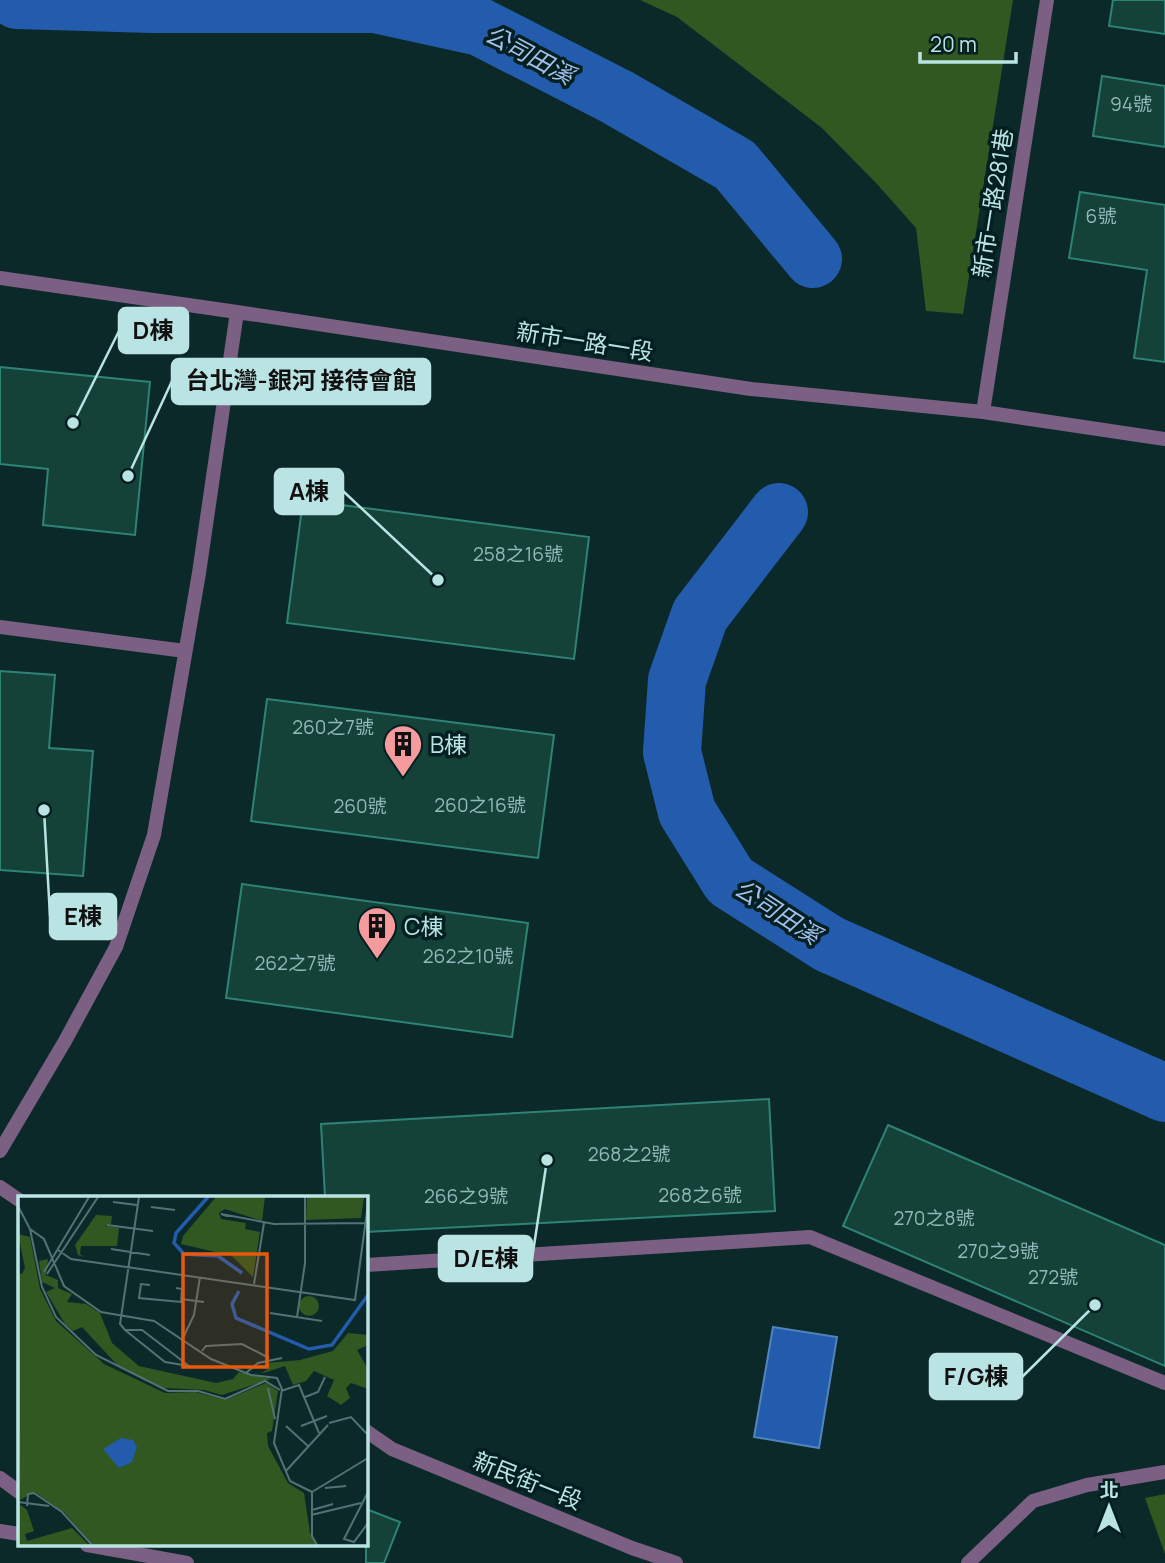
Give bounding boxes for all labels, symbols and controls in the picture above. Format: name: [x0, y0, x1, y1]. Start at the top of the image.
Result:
water label: 公司田溪: [480, 17, 583, 93]
scale bar: [920, 21, 1016, 65]
text: 20 m: [930, 30, 977, 58]
house number: 94號: [1110, 91, 1152, 117]
street label: 新市一路281巷: [964, 126, 1020, 280]
house number: 6號: [1086, 203, 1116, 229]
callout: D棟: [119, 308, 188, 353]
text: D棟: [133, 313, 173, 346]
street label: 新市一路一段: [514, 314, 656, 368]
callout: 台北灣-銀河 接待會館: [172, 359, 430, 404]
text: 台北灣-銀河 接待會館: [186, 363, 416, 396]
callout: A棟: [275, 469, 343, 514]
text: A棟: [289, 474, 329, 507]
house number: 258之16號: [473, 541, 563, 567]
house number: 260之7號: [292, 714, 374, 740]
building icon: B棟: [382, 723, 424, 778]
place label: B棟: [430, 728, 467, 760]
house number: 260之16號: [434, 792, 526, 818]
house number: 260號: [333, 793, 387, 819]
water label: 公司田溪: [729, 871, 830, 953]
callout: E棟: [50, 894, 116, 939]
text: E棟: [64, 899, 102, 932]
building icon: C棟: [356, 905, 398, 960]
place label: C棟: [404, 910, 443, 942]
house number: 262之10號: [423, 943, 513, 969]
house number: 262之7號: [255, 950, 336, 976]
house number: 268之2號: [588, 1141, 670, 1167]
house number: 268之6號: [658, 1182, 742, 1208]
house number: 266之9號: [424, 1183, 508, 1209]
inset map: [18, 1196, 368, 1546]
house number: 270之8號: [894, 1205, 975, 1231]
callout: D/E棟: [439, 1236, 532, 1281]
house number: 270之9號: [957, 1238, 1039, 1264]
text: D/E棟: [453, 1241, 519, 1274]
house number: 272號: [1028, 1264, 1078, 1290]
callout: F/G棟: [930, 1354, 1022, 1399]
text: F/G棟: [944, 1359, 1008, 1392]
street label: 新民街一段: [469, 1444, 587, 1516]
north arrow: [1074, 1472, 1144, 1542]
text: 北: [1099, 1477, 1119, 1503]

